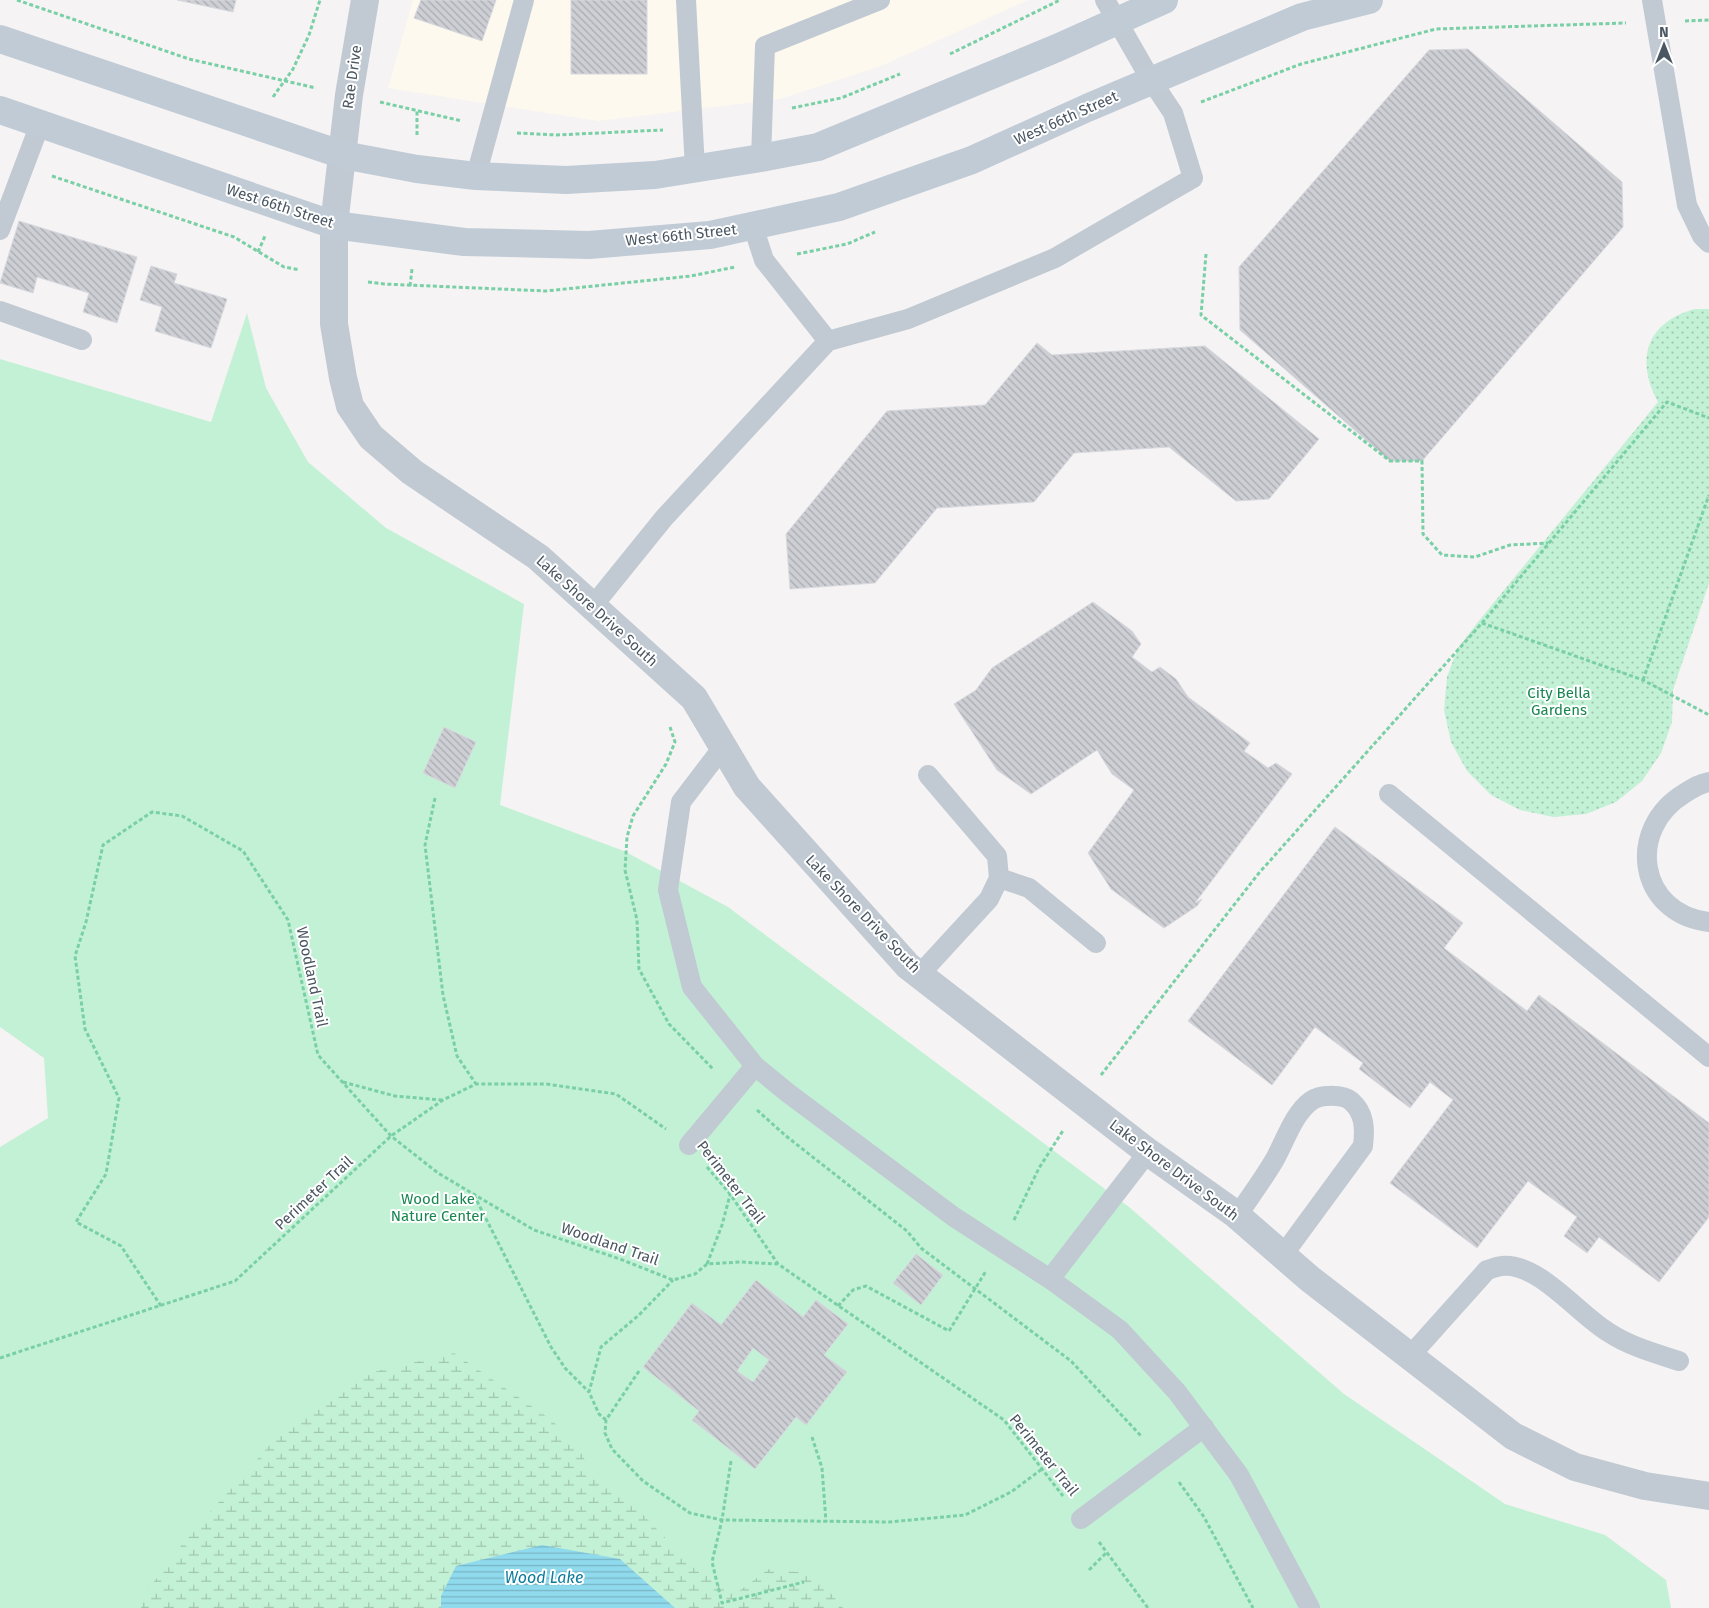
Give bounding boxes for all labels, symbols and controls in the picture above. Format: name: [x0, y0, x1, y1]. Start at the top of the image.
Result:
north arrow: [1639, 20, 1689, 70]
text: N: [1659, 24, 1669, 41]
street label: Rae Drive: [339, 44, 365, 110]
street label: West 66th Street: [1011, 87, 1121, 149]
street label: West 66th Street: [224, 180, 336, 232]
street label: West 66th Street: [625, 220, 738, 250]
street label: Lake Shore Drive South: [532, 552, 662, 670]
park label: City Bella Gardens: [1527, 684, 1591, 719]
street label: Lake Shore Drive South: [802, 851, 924, 977]
street label: Woodland Trail: [293, 925, 332, 1029]
street label: Lake Shore Drive South: [1106, 1115, 1242, 1225]
street label: Perimeter Trail: [693, 1137, 769, 1227]
street label: Perimeter Trail: [271, 1152, 357, 1234]
park label: Wood Lake Nature Center: [391, 1190, 485, 1225]
street label: Woodland Trail: [559, 1219, 662, 1269]
street label: Perimeter Trail: [1006, 1410, 1083, 1500]
water label: Wood Lake: [505, 1568, 583, 1587]

